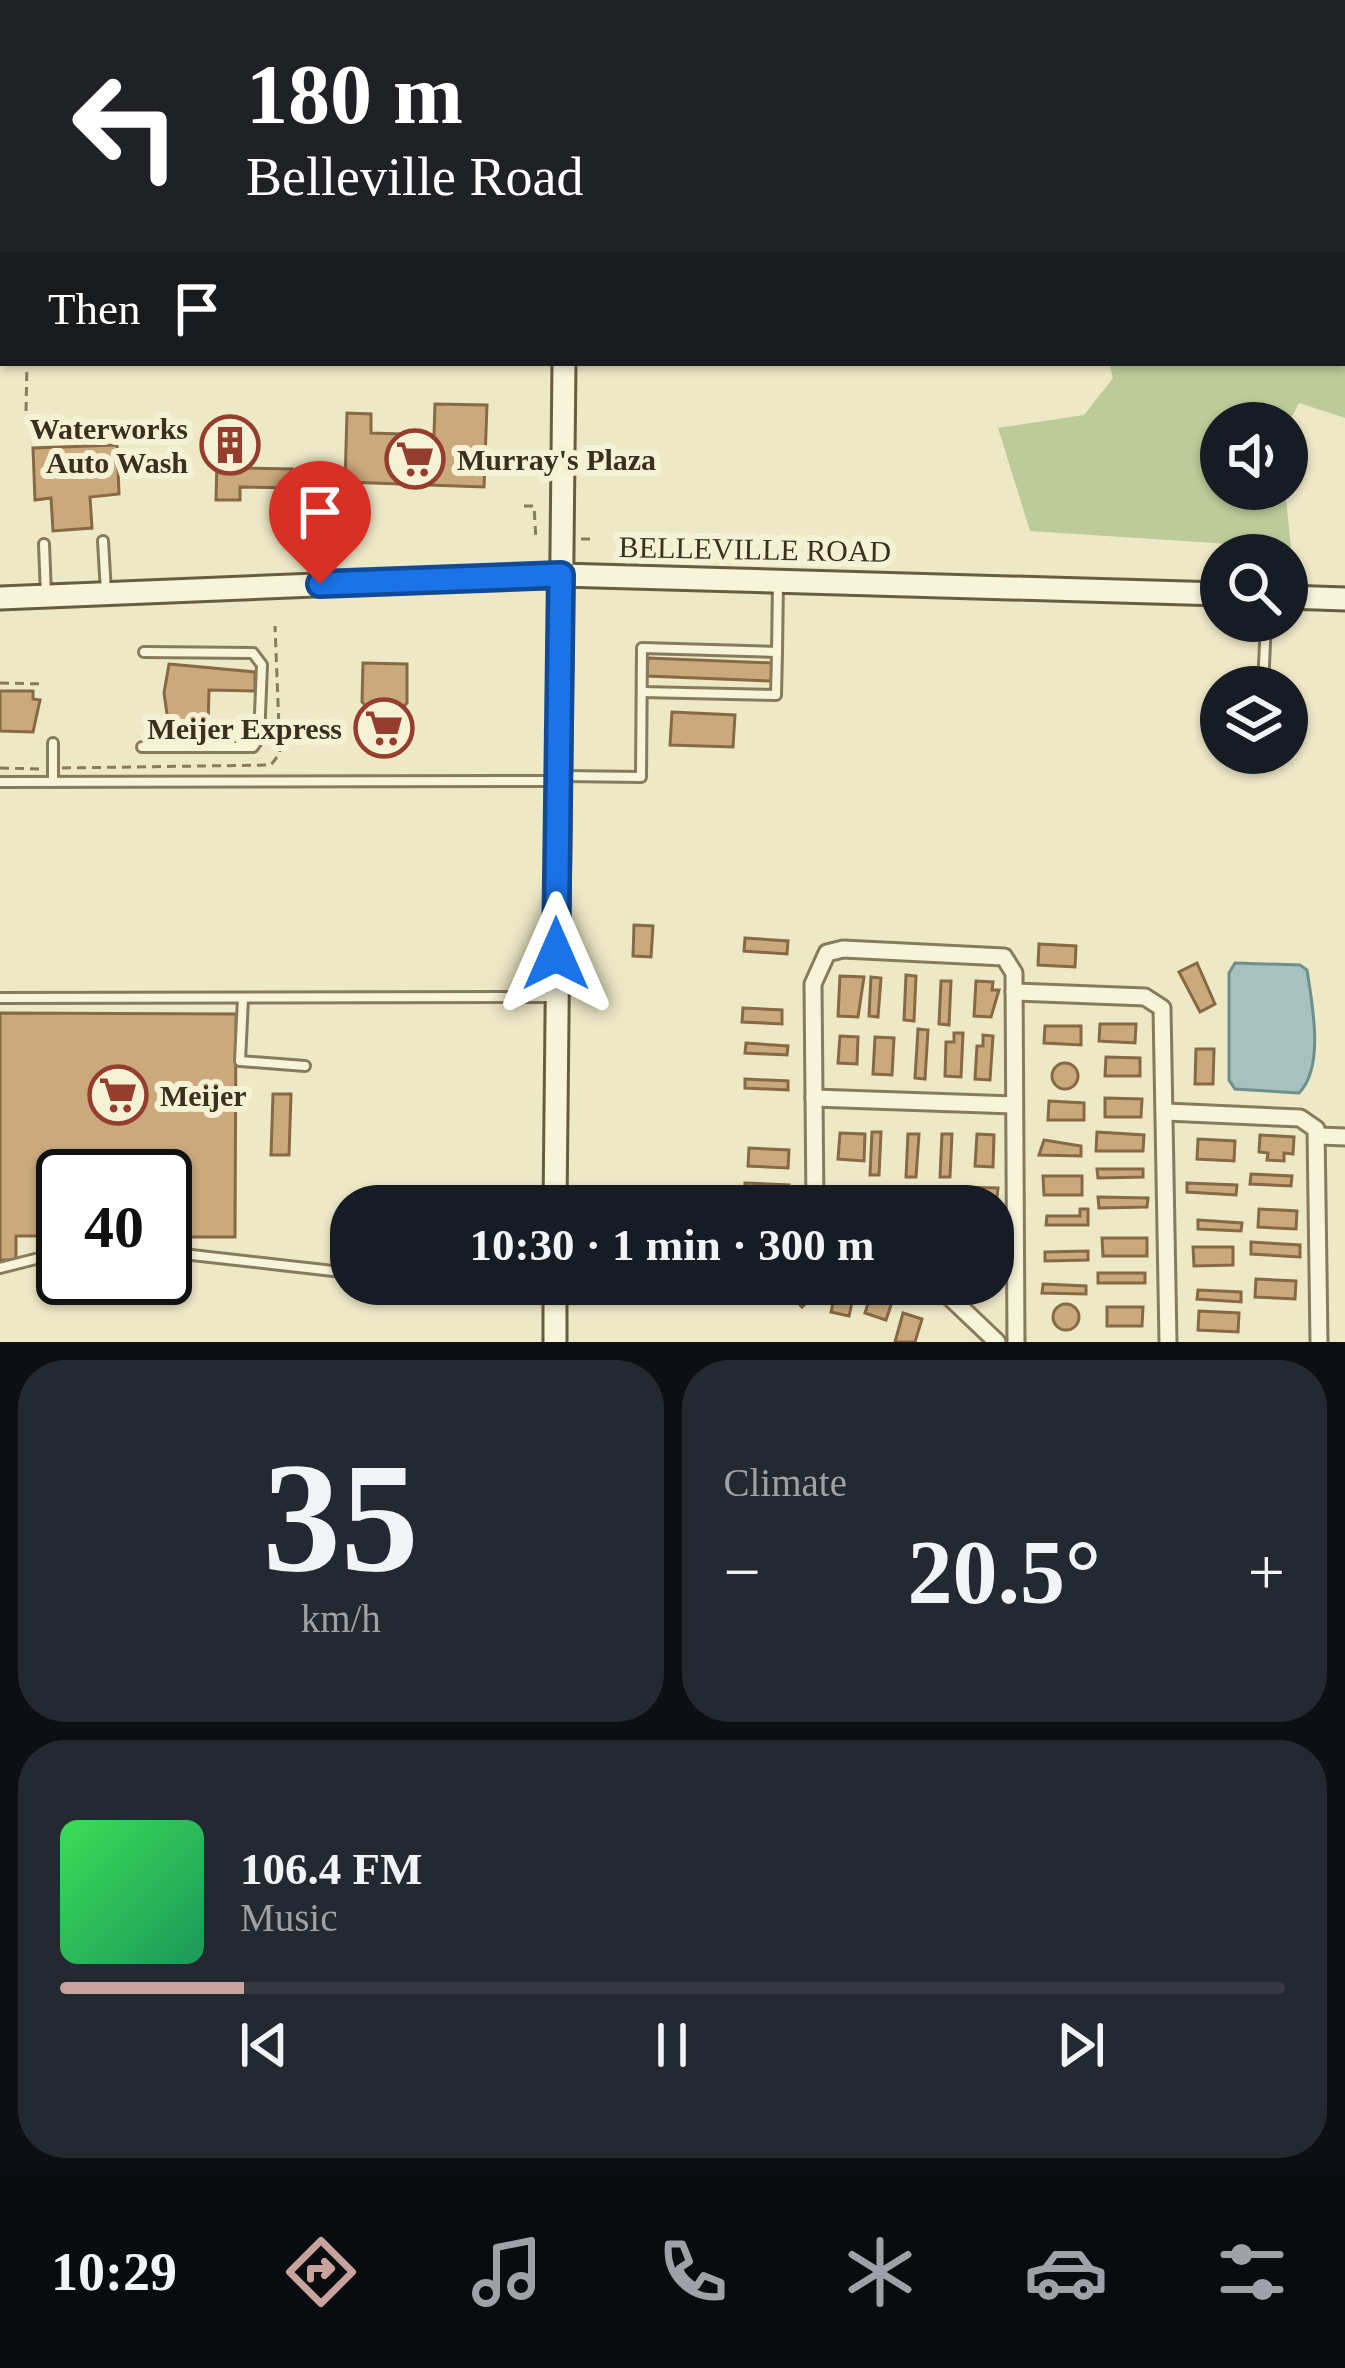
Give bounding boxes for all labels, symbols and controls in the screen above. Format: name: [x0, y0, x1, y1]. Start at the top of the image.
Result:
icon: left: [48, 48, 204, 204]
text: 180 m: [246, 48, 463, 141]
text: Belleville Road: [246, 147, 583, 207]
icon: arrive: [164, 276, 230, 342]
text: Then: [48, 284, 140, 334]
map controls: [1200, 402, 1308, 774]
button: sound: [1200, 402, 1308, 510]
place label: Waterworks Auto Wash: [30, 412, 188, 479]
building icon: Waterworks Auto Wash: [199, 414, 261, 476]
supermarket icon: Murray's Plaza: [384, 428, 446, 490]
place label: Murray's Plaza: [457, 443, 656, 476]
pin: [269, 461, 371, 584]
icon: arrive: [287, 479, 353, 545]
street label: BELLEVILLE ROAD: [619, 530, 891, 568]
button: search: [1200, 534, 1308, 642]
button: layers: [1200, 666, 1308, 774]
supermarket icon: Meijer Express: [353, 697, 415, 759]
place label: Meijer Express: [147, 712, 342, 745]
position arrow: [493, 891, 619, 1017]
supermarket icon: Meijer: [87, 1064, 149, 1126]
place label: Meijer: [160, 1079, 247, 1112]
speed limit sign: 40: [36, 1149, 192, 1305]
text: 10:30 · 1 min · 300 m: [470, 1220, 875, 1270]
text: 35: [263, 1431, 419, 1604]
text: Climate: [724, 1461, 847, 1504]
text: 20.5°: [908, 1523, 1101, 1622]
text: −: [724, 1535, 761, 1608]
text: +: [1248, 1535, 1285, 1608]
text: km/h: [301, 1597, 381, 1640]
text: 106.4 FM: [240, 1844, 422, 1894]
text: Music: [240, 1896, 338, 1939]
icon: previous: [231, 2012, 297, 2078]
icon: pause: [639, 2012, 705, 2078]
icon: next: [1048, 2012, 1114, 2078]
icon: directions: [279, 2230, 363, 2314]
icon: music: [465, 2230, 549, 2314]
icon: phone: [651, 2230, 735, 2314]
icon: climate: [838, 2230, 922, 2314]
icon: car: [1024, 2230, 1108, 2314]
icon: filters: [1210, 2230, 1294, 2314]
text: 10:29: [51, 2242, 177, 2302]

